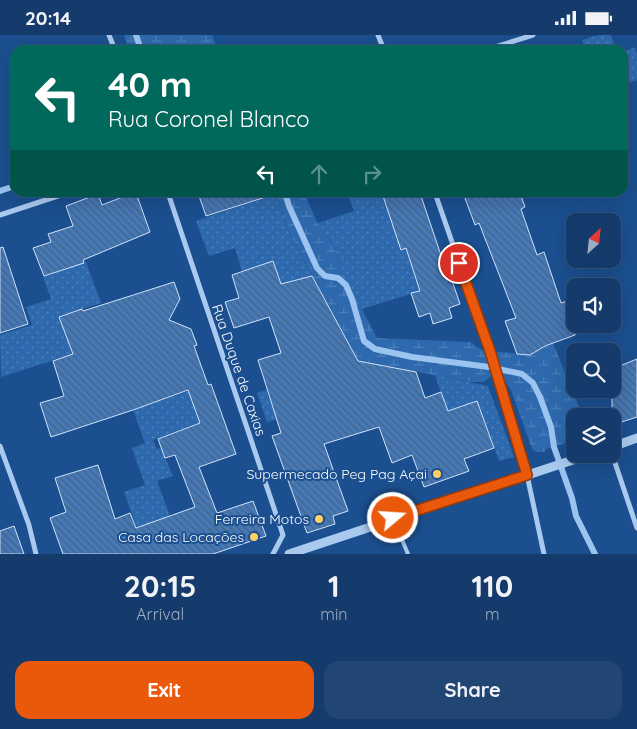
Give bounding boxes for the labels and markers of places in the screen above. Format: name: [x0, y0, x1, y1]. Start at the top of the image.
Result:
pin: [438, 242, 480, 284]
place label: Supermecado Peg Pag Açai: [246, 465, 427, 483]
marker: Supermecado Peg Pag Açai: [431, 468, 443, 480]
place label: Ferreira Motos: [215, 510, 309, 528]
marker: Ferreira Motos: [313, 513, 325, 525]
place label: Casa das Locações: [118, 528, 244, 546]
marker: Casa das Locações: [248, 531, 260, 543]

